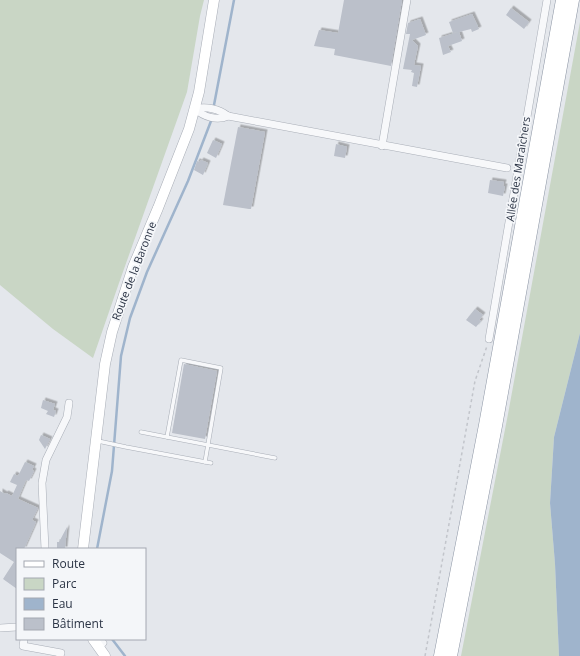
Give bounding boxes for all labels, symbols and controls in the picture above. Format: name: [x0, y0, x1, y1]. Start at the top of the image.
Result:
street label: Allée des Maraîchers: [502, 115, 533, 222]
street label: Route de la Baronne: [108, 219, 159, 322]
legend: [16, 548, 146, 640]
text: Route: [52, 555, 85, 572]
text: Parc: [52, 575, 77, 592]
text: Eau: [52, 595, 73, 612]
text: Bâtiment: [52, 615, 103, 632]

